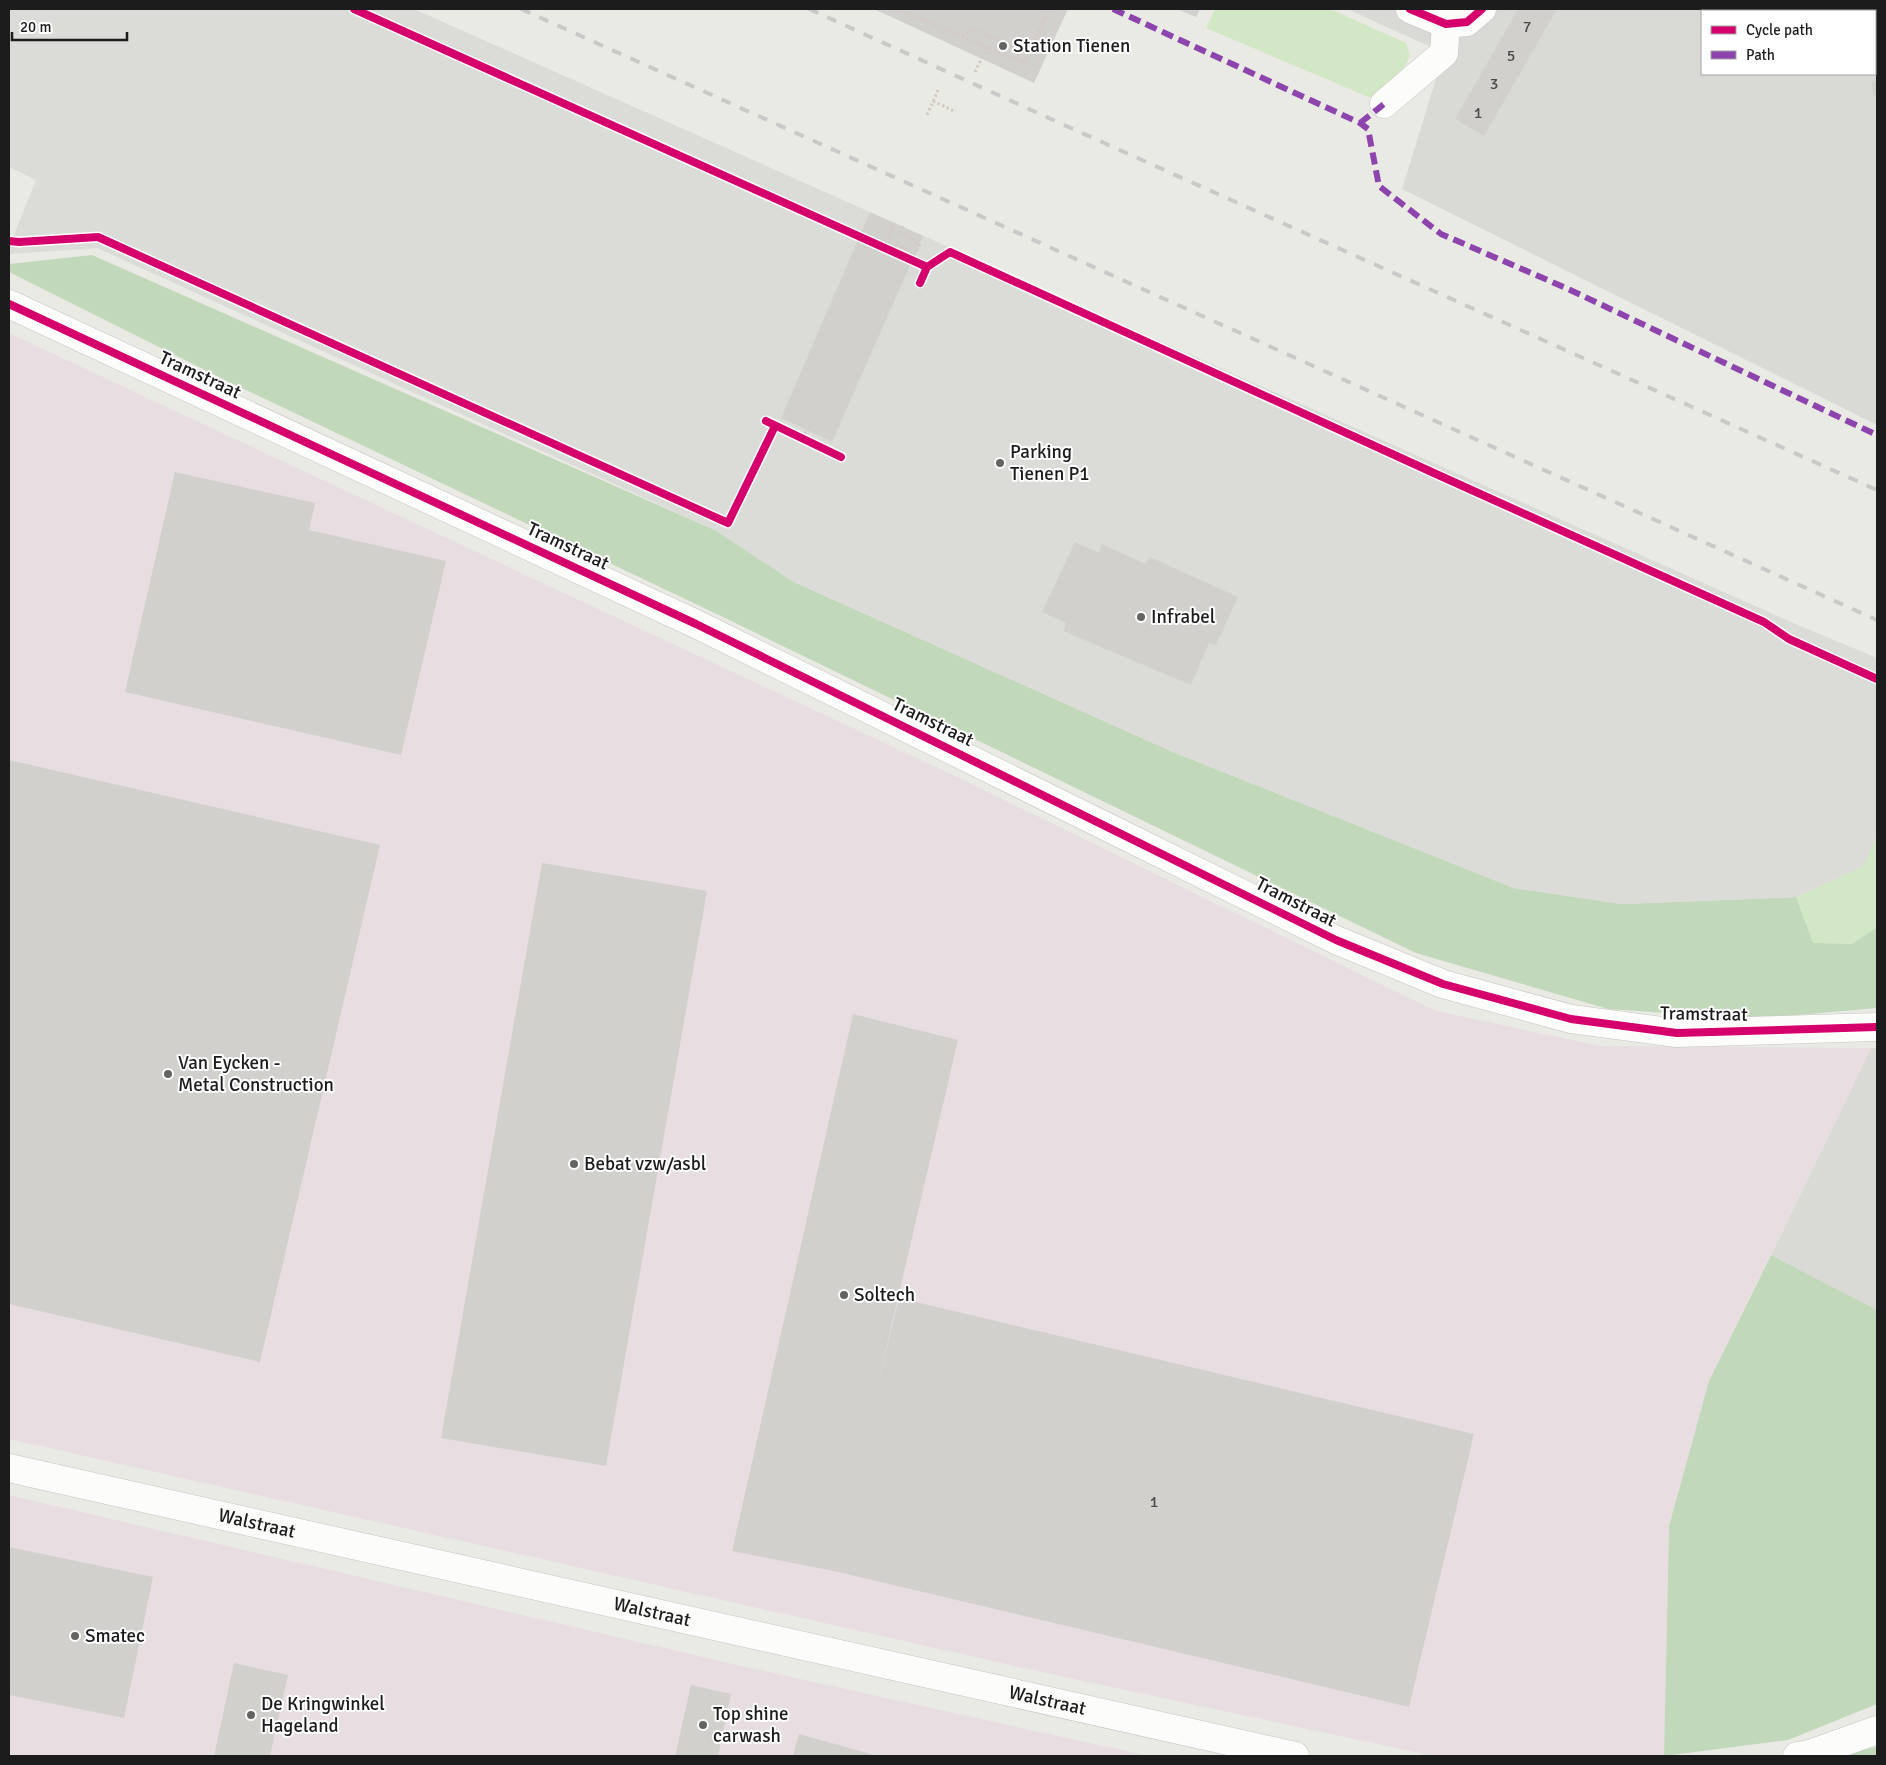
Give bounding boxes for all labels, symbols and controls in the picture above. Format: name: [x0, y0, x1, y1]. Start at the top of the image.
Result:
scale bar: [12, 10, 128, 42]
legend: [1701, 10, 1876, 75]
house number: 7: [1523, 17, 1531, 37]
text: 20 m: [20, 18, 51, 36]
text: Cycle path: [1746, 21, 1813, 39]
place label: Station Tienen: [1013, 34, 1130, 58]
marker: Station Tienen: [997, 40, 1009, 52]
house number: 5: [1507, 46, 1515, 66]
text: Path: [1746, 46, 1775, 64]
house number: 3: [1490, 74, 1498, 94]
house number: 1: [1474, 103, 1482, 123]
street label: Tramstraat: [155, 346, 245, 405]
place label: Parking Tienen P1: [1010, 440, 1089, 486]
marker: Parking Tienen P1: [994, 457, 1006, 469]
street label: Tramstraat: [523, 517, 613, 576]
place label: Infrabel: [1151, 605, 1215, 629]
marker: Infrabel: [1135, 611, 1147, 623]
street label: Tramstraat: [888, 692, 978, 752]
street label: Tramstraat: [1252, 871, 1341, 933]
street label: Tramstraat: [1660, 1001, 1748, 1027]
place label: Van Eycken - Metal Construction: [178, 1051, 334, 1097]
marker: Van Eycken - Metal Construction: [162, 1068, 174, 1080]
place label: Bebat vzw/asbl: [584, 1152, 706, 1176]
marker: Bebat vzw/asbl: [568, 1158, 580, 1170]
place label: Soltech: [854, 1283, 915, 1307]
marker: Soltech: [838, 1289, 850, 1301]
house number: 1: [1150, 1492, 1158, 1512]
street label: Walstraat: [216, 1503, 298, 1544]
street label: Walstraat: [611, 1592, 693, 1632]
place label: Smatec: [85, 1624, 145, 1648]
marker: Smatec: [69, 1630, 81, 1642]
street label: Walstraat: [1006, 1680, 1088, 1721]
place label: De Kringwinkel Hageland: [261, 1692, 385, 1738]
place label: Top shine carwash: [713, 1702, 789, 1748]
marker: De Kringwinkel Hageland: [245, 1709, 257, 1721]
marker: Top shine carwash: [697, 1719, 709, 1731]

